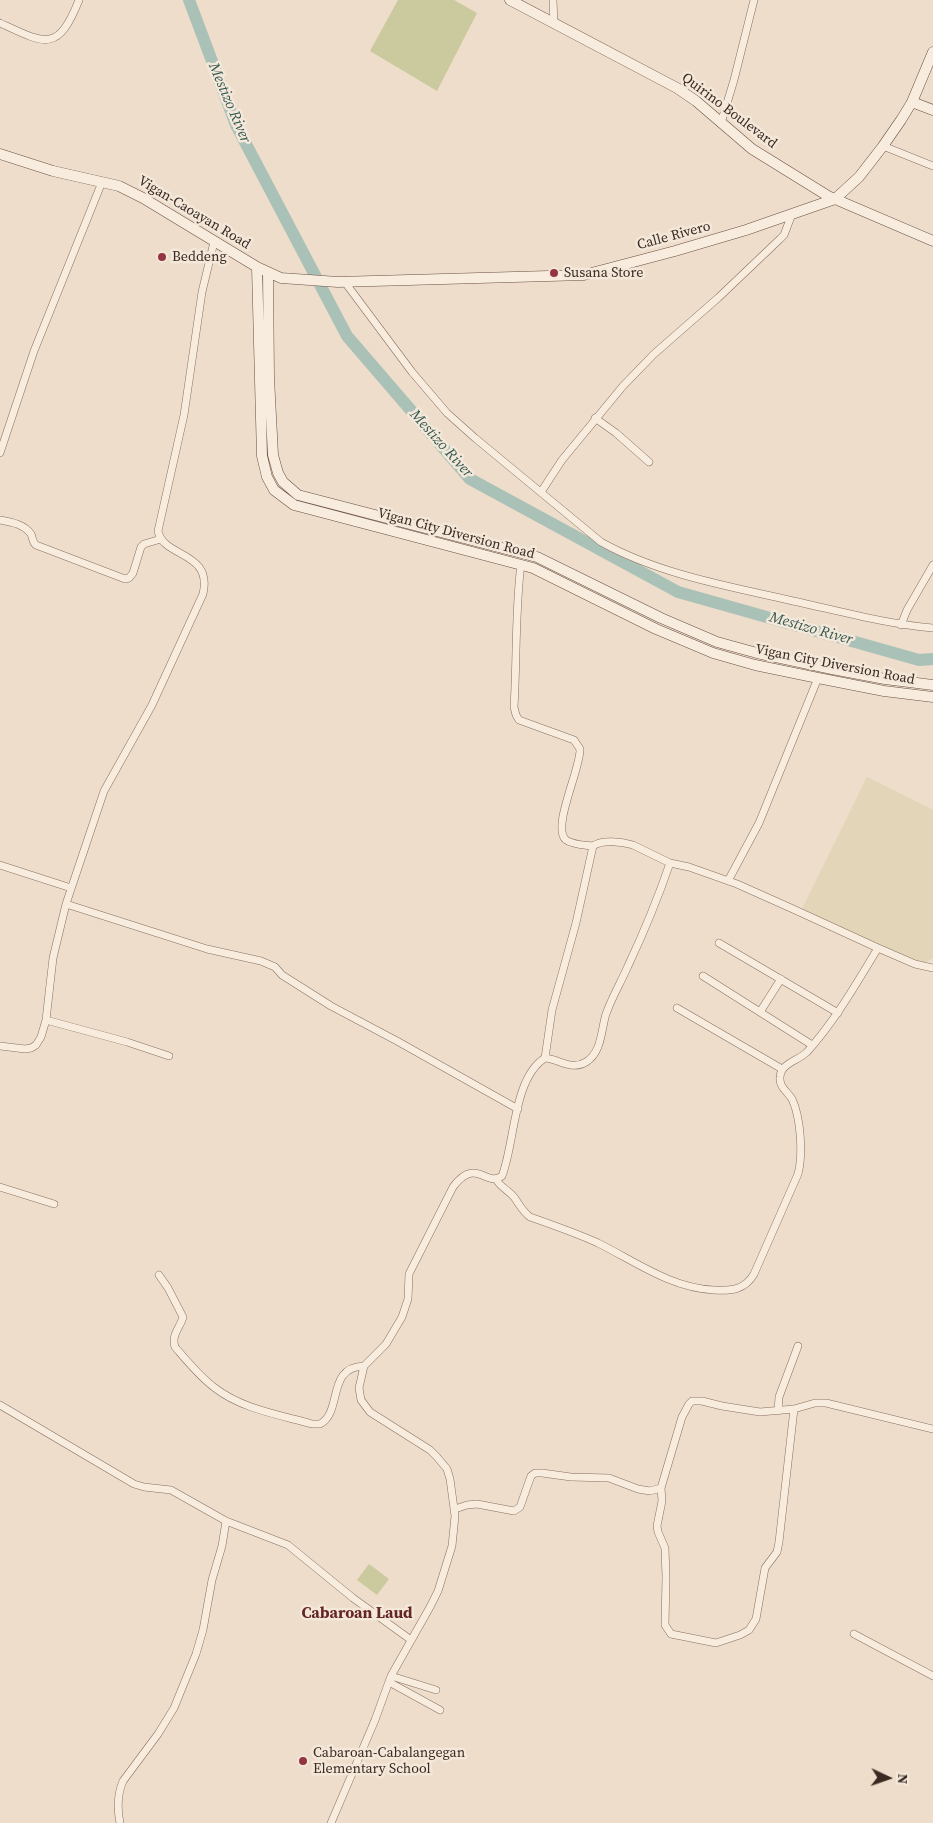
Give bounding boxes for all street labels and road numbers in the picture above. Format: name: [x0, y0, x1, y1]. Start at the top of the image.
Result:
street label: Quirino Boulevard: [678, 70, 780, 152]
street label: Vigan-Caoayan Road: [135, 173, 253, 253]
street label: Calle Rivero: [636, 218, 712, 254]
street label: Vigan City Diversion Road: [376, 505, 536, 563]
street label: Vigan City Diversion Road: [754, 641, 916, 689]

